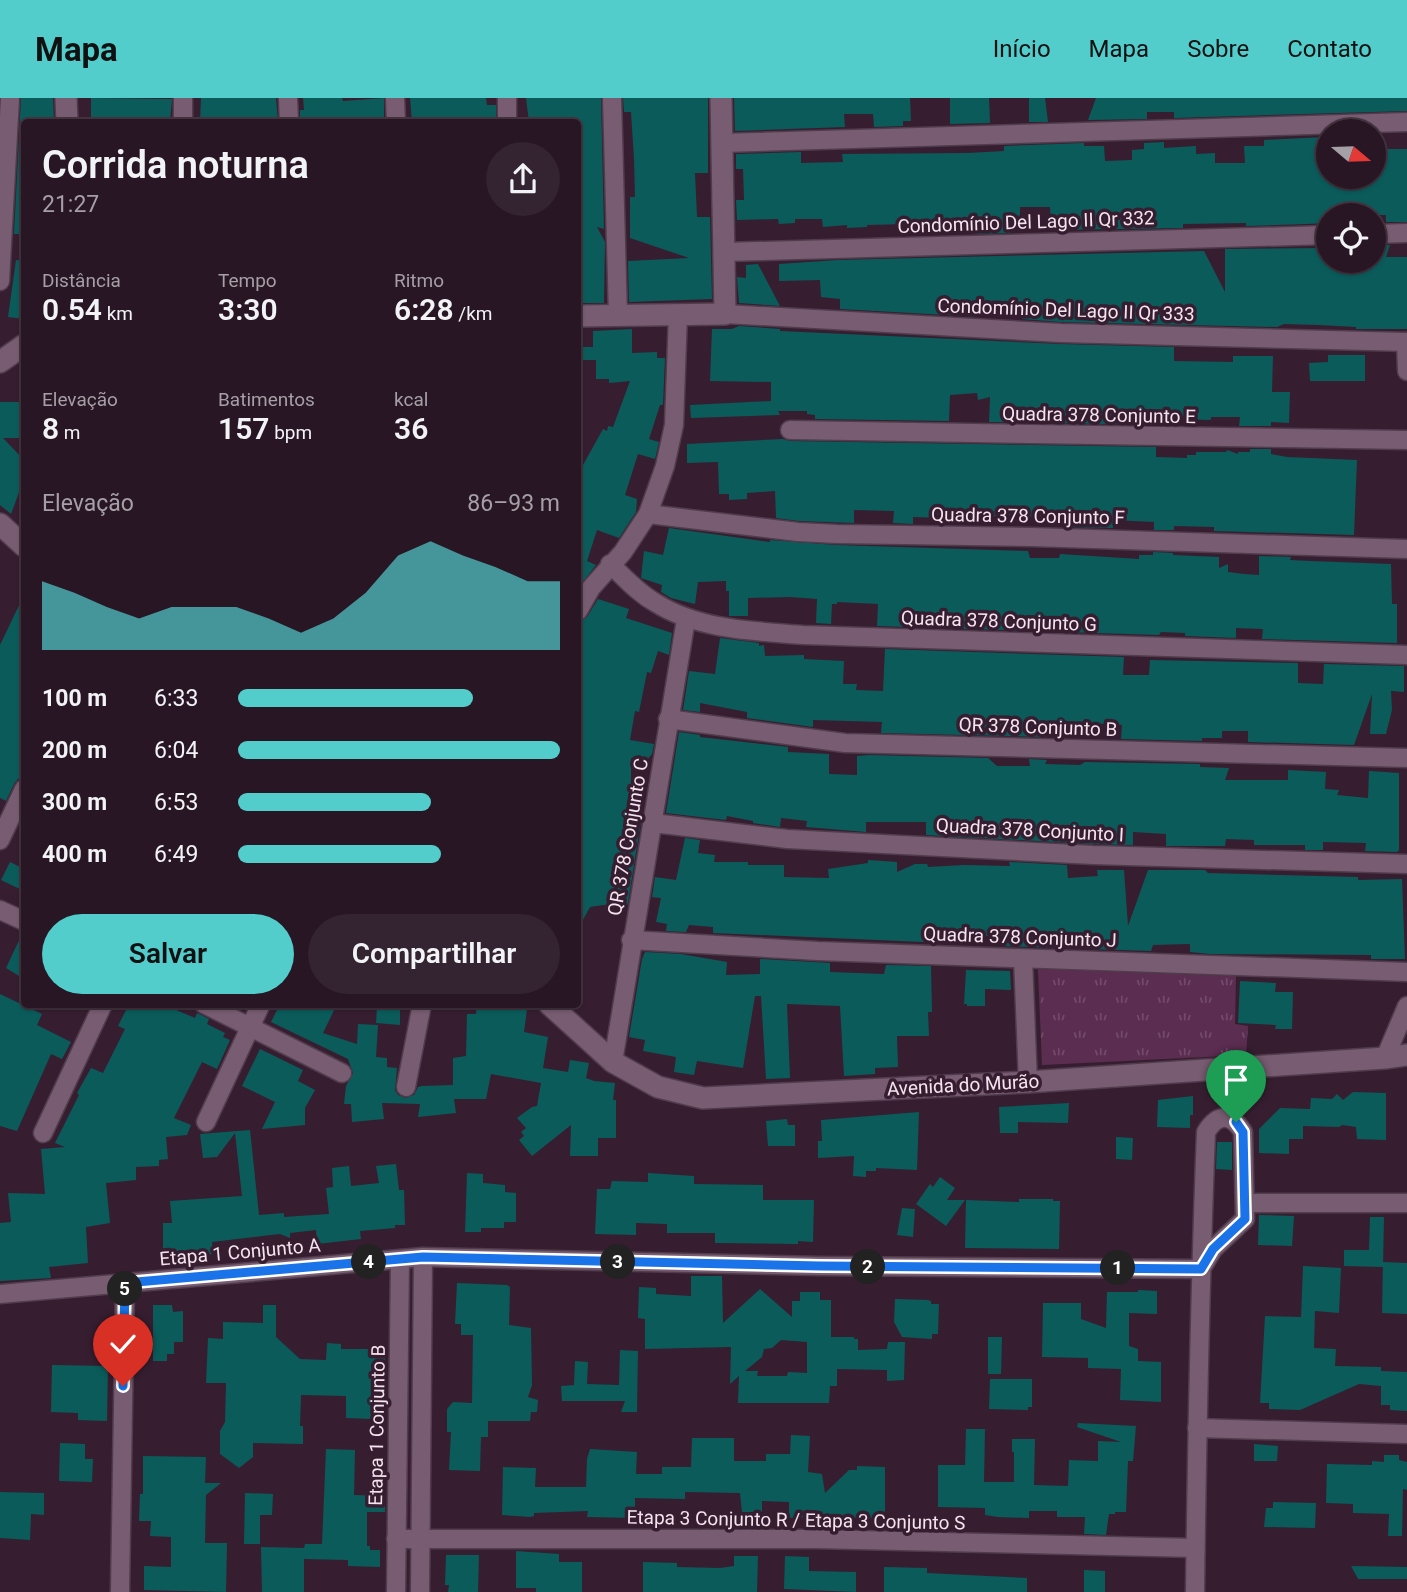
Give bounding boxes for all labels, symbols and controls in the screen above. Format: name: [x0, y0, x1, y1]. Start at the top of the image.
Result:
text: Mapa: [35, 30, 118, 69]
text: Início: [993, 35, 1051, 63]
text: Mapa: [1089, 35, 1149, 63]
text: Sobre: [1187, 35, 1249, 63]
text: Contato: [1287, 35, 1372, 63]
north arrow: [1316, 119, 1386, 189]
map controls: [1316, 119, 1386, 273]
button: share: [486, 142, 560, 216]
text: Corrida noturna: [42, 143, 309, 187]
text: 21:27: [42, 191, 99, 218]
button: locate: [1316, 203, 1386, 273]
street label: Condomínio Del Lago II Qr 332: [897, 206, 1155, 238]
text: Distância: [42, 269, 121, 292]
text: Tempo: [218, 269, 277, 292]
text: Ritmo: [394, 269, 444, 292]
text: 0.54: [42, 292, 102, 327]
text: 3:30: [218, 292, 278, 327]
text: 6:28: [394, 292, 454, 327]
street label: Condomínio Del Lago II Qr 333: [937, 294, 1195, 326]
text: km: [102, 302, 133, 325]
text: /km: [454, 302, 492, 325]
text: Elevação: [42, 388, 118, 411]
text: Batimentos: [218, 388, 315, 411]
text: kcal: [394, 388, 428, 411]
street label: Quadra 378 Conjunto E: [1002, 402, 1196, 428]
text: 8: [42, 411, 59, 446]
text: 157: [218, 411, 269, 446]
text: 36: [394, 411, 428, 446]
text: m: [59, 421, 81, 444]
text: bpm: [269, 421, 312, 444]
text: Elevação: [42, 490, 134, 517]
text: 86–93 m: [467, 490, 560, 517]
street label: Quadra 378 Conjunto F: [931, 503, 1125, 529]
street label: Quadra 378 Conjunto G: [901, 606, 1097, 636]
text: 100 m: [42, 685, 107, 712]
text: 6:33: [154, 685, 198, 712]
street label: QR 378 Conjunto B: [958, 713, 1118, 741]
text: 200 m: [42, 737, 107, 764]
text: 6:04: [154, 737, 198, 764]
street label: QR 378 Conjunto C: [603, 757, 653, 917]
text: 300 m: [42, 789, 107, 816]
text: 6:53: [154, 789, 198, 816]
street label: Quadra 378 Conjunto I: [935, 814, 1125, 846]
text: 400 m: [42, 841, 107, 868]
text: 6:49: [154, 841, 198, 868]
button: Salvar: [42, 914, 294, 994]
button: Compartilhar: [308, 914, 560, 994]
street label: Quadra 378 Conjunto J: [923, 922, 1117, 952]
pin: [1206, 1050, 1266, 1122]
icon: arrive: [1217, 1061, 1255, 1099]
street label: Avenida do Murão: [886, 1070, 1040, 1100]
street label: Etapa 1 Conjunto A: [158, 1233, 322, 1271]
pin: 4: [352, 1244, 386, 1280]
pin: 3: [600, 1244, 636, 1280]
text: 4: [363, 1250, 374, 1273]
text: 3: [612, 1250, 623, 1273]
pin: 2: [850, 1250, 886, 1284]
pin: 1: [1100, 1250, 1136, 1286]
text: 2: [862, 1255, 873, 1278]
text: 1: [1112, 1256, 1123, 1279]
pin: 5: [108, 1272, 142, 1306]
text: 5: [119, 1277, 130, 1300]
pin: [93, 1314, 153, 1386]
icon: check: [104, 1325, 142, 1363]
street label: Etapa 1 Conjunto B: [364, 1344, 390, 1506]
street label: Etapa 3 Conjunto R / Etapa 3 Conjunto S: [626, 1506, 966, 1534]

